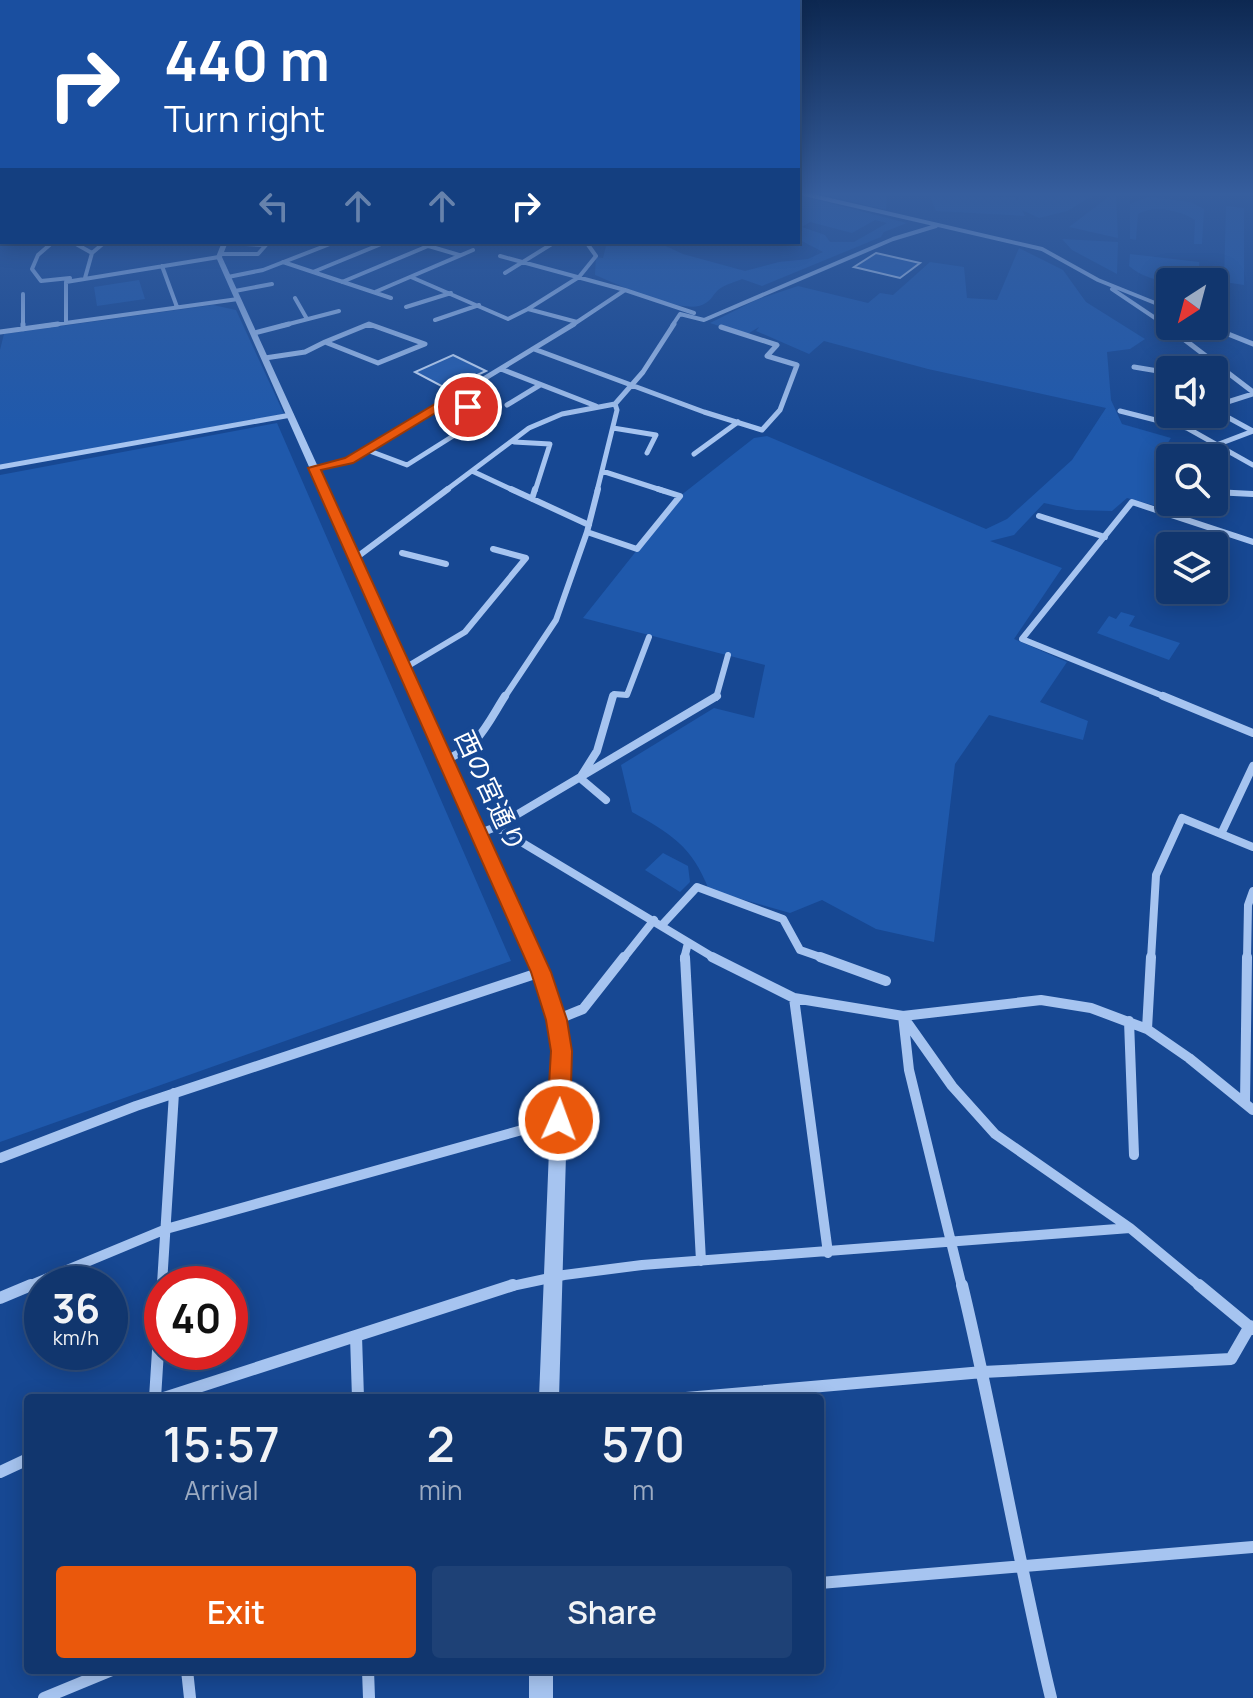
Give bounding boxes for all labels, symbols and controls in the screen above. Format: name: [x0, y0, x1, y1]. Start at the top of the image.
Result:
text: 440 m: [164, 21, 330, 98]
icon: right: [32, 32, 136, 136]
text: Turn right: [164, 94, 325, 143]
icon: left: [252, 184, 296, 228]
icon: ahead: [336, 184, 380, 228]
icon: ahead: [420, 184, 464, 228]
icon: right: [504, 184, 548, 228]
north arrow: [1156, 268, 1228, 340]
map controls: [1156, 268, 1228, 604]
button: sound: [1156, 356, 1228, 428]
pin: [434, 373, 502, 441]
icon: arrive: [446, 385, 490, 429]
button: search: [1156, 444, 1228, 516]
button: layers: [1156, 532, 1228, 604]
street label: 西の宮通り: [447, 724, 535, 857]
position arrow: [517, 1078, 601, 1162]
speed limit sign: 40: [144, 1266, 248, 1370]
text: 36: [52, 1280, 100, 1335]
text: km/h: [53, 1324, 99, 1351]
text: 15:57: [163, 1411, 280, 1476]
text: 2: [426, 1411, 455, 1476]
text: 570: [601, 1411, 685, 1476]
text: Arrival: [184, 1472, 259, 1508]
text: min: [419, 1472, 462, 1508]
text: m: [632, 1472, 654, 1508]
button: Exit: [56, 1566, 416, 1658]
button: Share: [432, 1566, 792, 1658]

